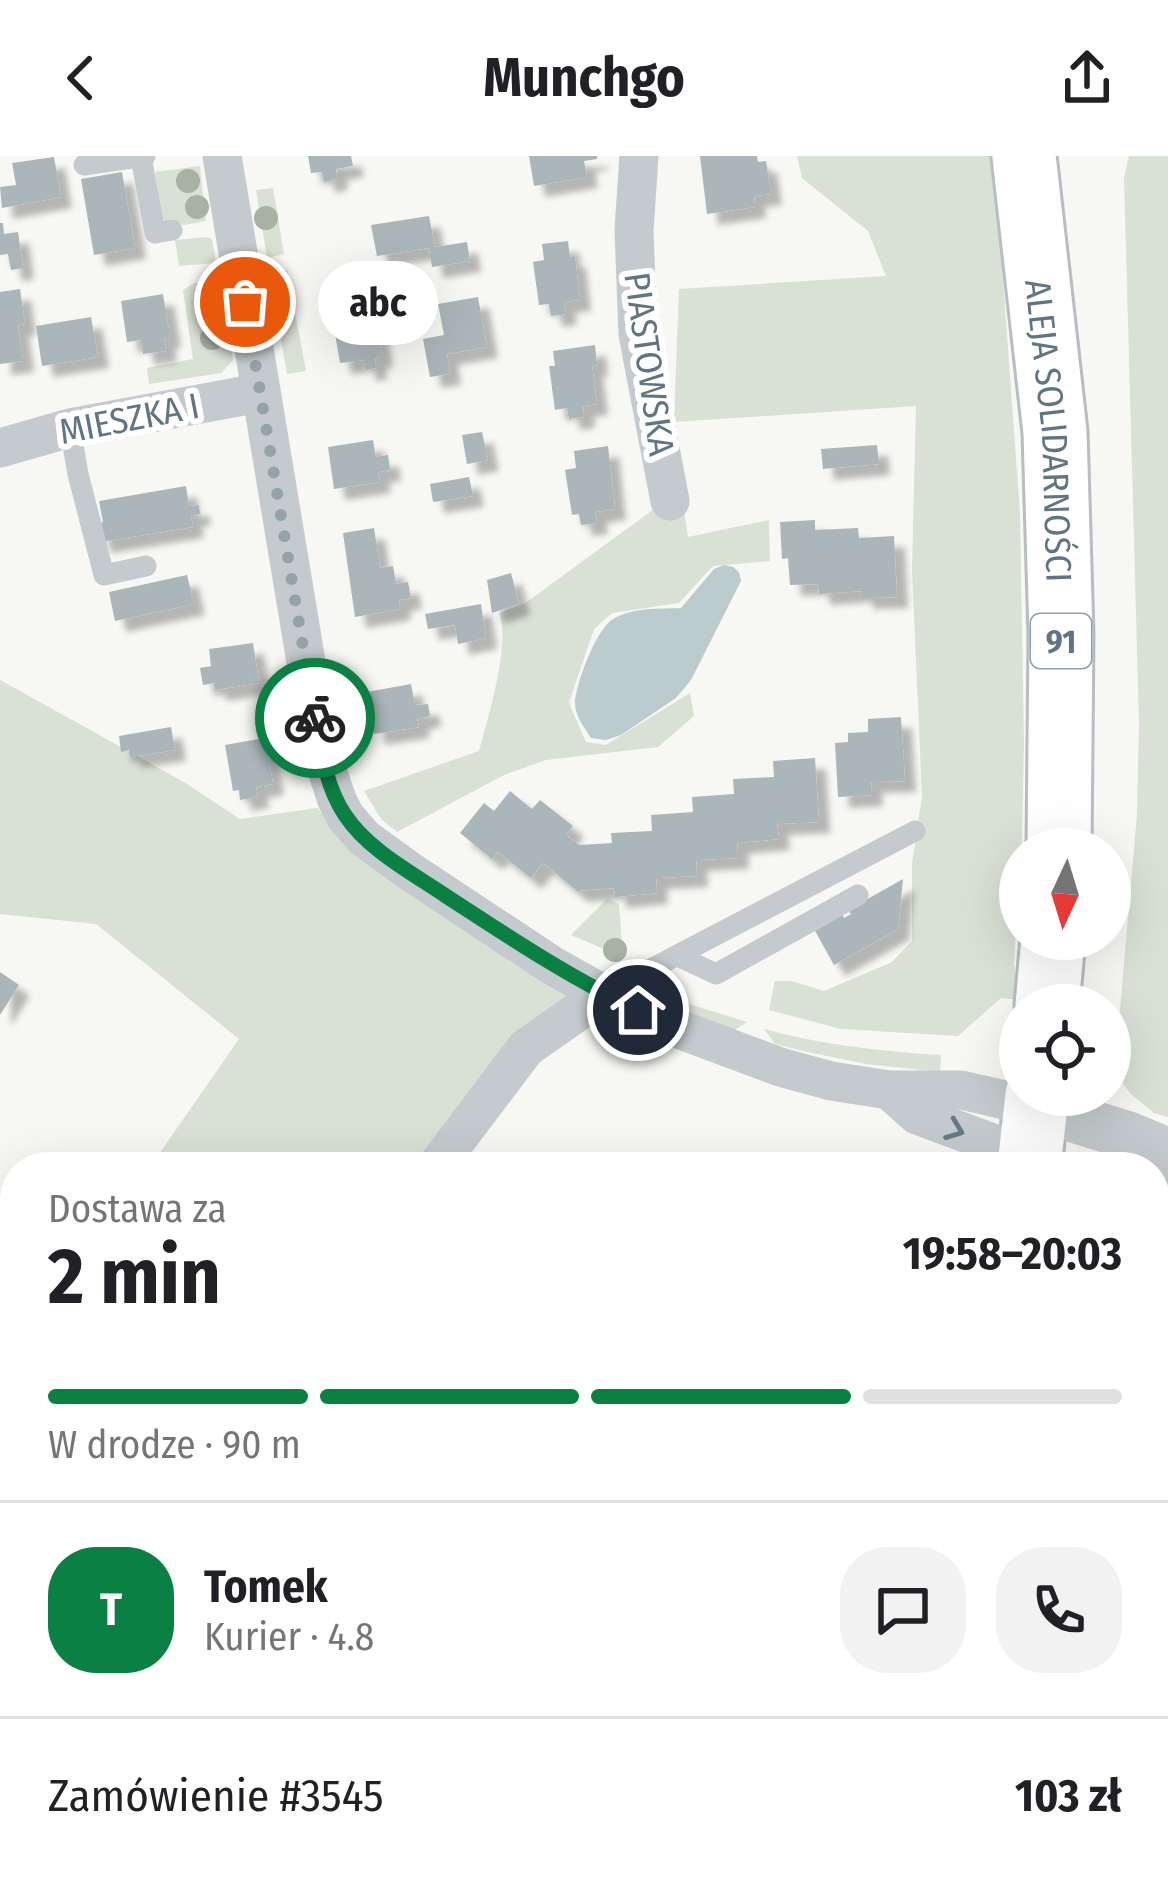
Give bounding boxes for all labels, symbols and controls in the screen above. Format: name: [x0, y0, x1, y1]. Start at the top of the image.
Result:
icon: back: [48, 45, 114, 111]
icon: share: [1054, 45, 1120, 111]
text: Munchgo: [483, 46, 685, 110]
pin: [194, 251, 296, 353]
callout: abc: [317, 260, 437, 344]
icon: bag: [212, 269, 278, 335]
street label: PIASTOWSKA: [614, 270, 684, 459]
street label: ALEJA SOLIDARNOŚCI: [1015, 277, 1081, 583]
text: abc: [349, 280, 407, 326]
street label: MIESZKA I: [55, 384, 203, 454]
road number: 91: [1031, 614, 1091, 668]
courier: [255, 658, 375, 778]
icon: bike: [282, 685, 348, 751]
north arrow: [999, 828, 1131, 960]
map controls: [999, 828, 1131, 1116]
pin: [587, 959, 689, 1061]
icon: home: [605, 977, 671, 1043]
button: locate: [999, 984, 1131, 1116]
one-way arrow: [944, 1116, 965, 1141]
text: Dostawa za: [48, 1186, 227, 1232]
text: 19:58–20:03: [903, 1227, 1122, 1281]
text: 2 min: [48, 1230, 221, 1324]
text: W drodze · 90 m: [48, 1422, 301, 1468]
button: chat: [840, 1547, 966, 1673]
button: phone: [996, 1547, 1122, 1673]
text: Tomek: [204, 1560, 328, 1614]
text: T: [100, 1583, 122, 1637]
text: Kurier · 4.8: [204, 1614, 374, 1660]
text: Zamówienie #3545: [48, 1769, 384, 1823]
text: 103 zł: [1015, 1769, 1122, 1823]

